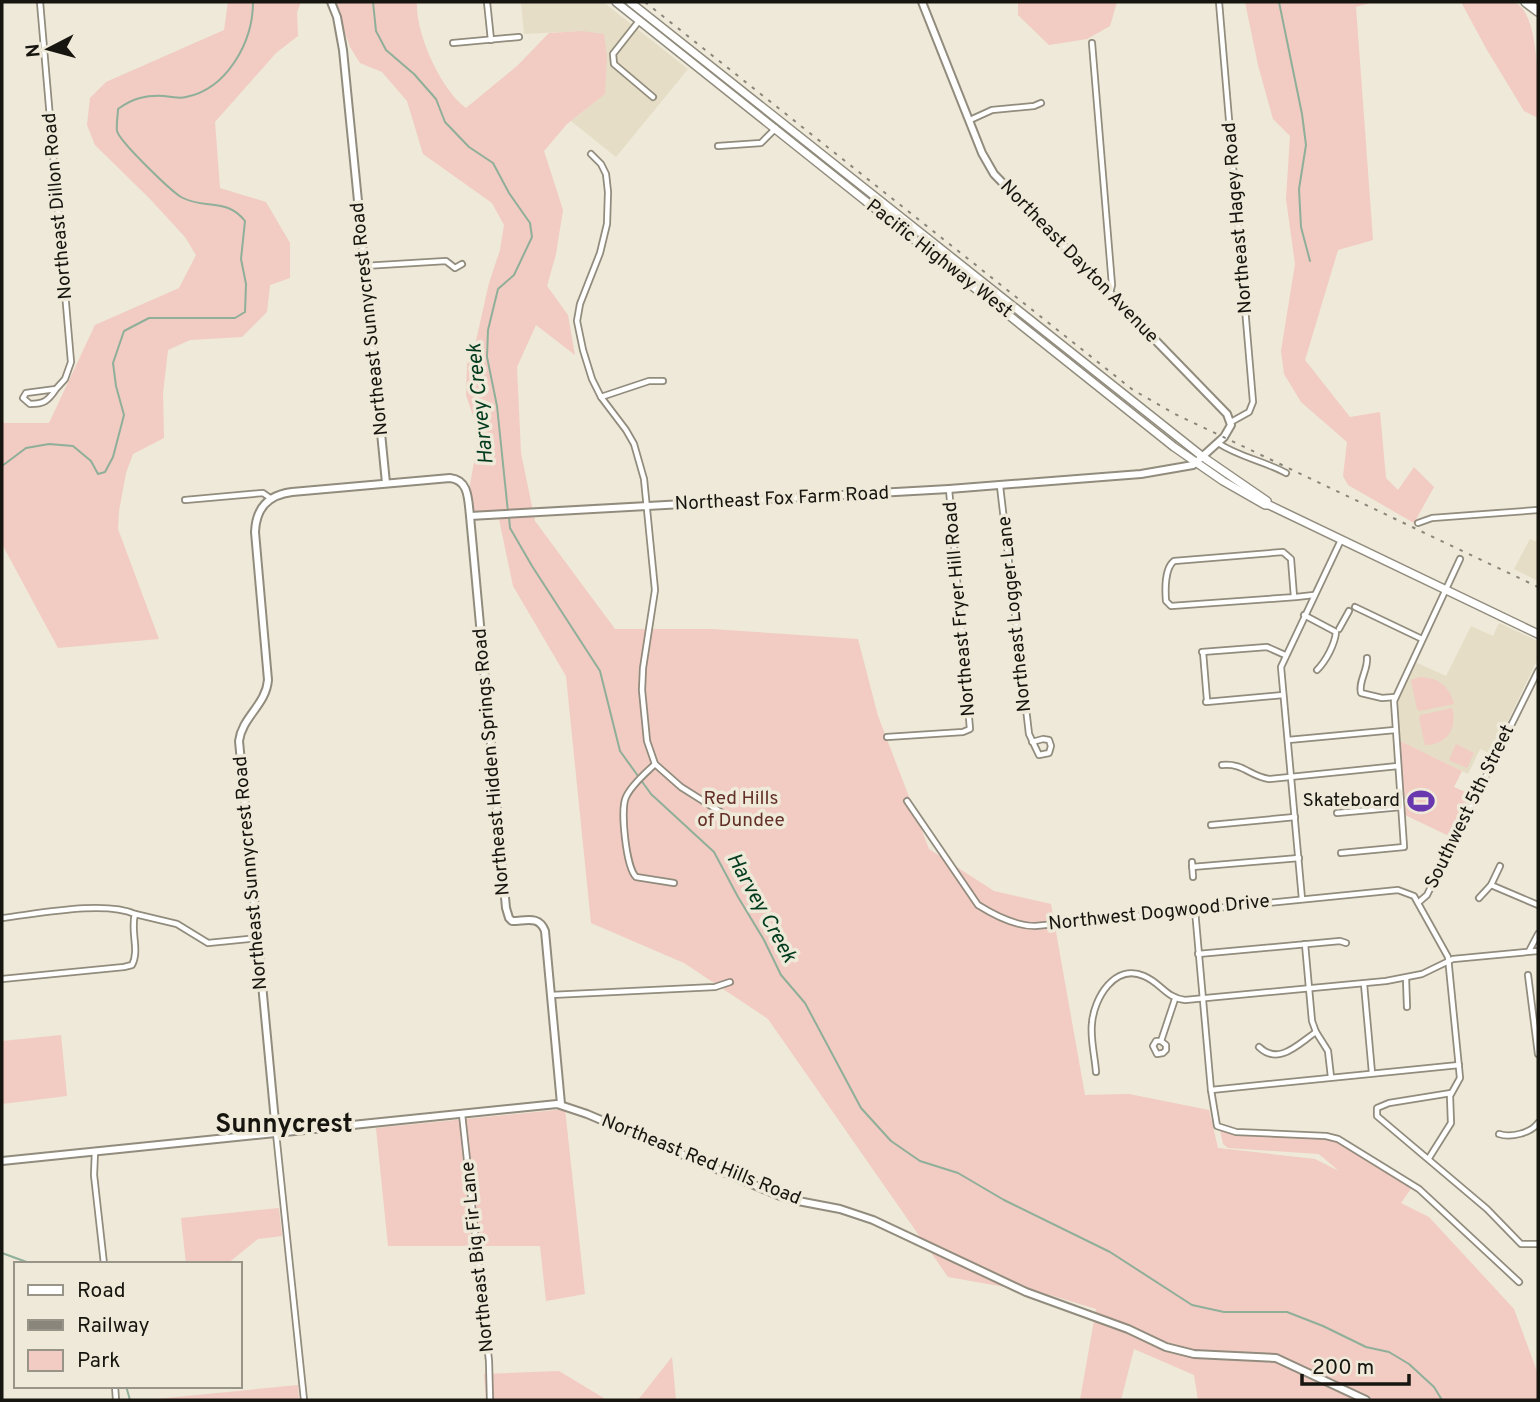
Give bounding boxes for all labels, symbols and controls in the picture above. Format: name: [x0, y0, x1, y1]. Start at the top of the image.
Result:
north arrow: [14, 14, 84, 84]
text: N: [21, 43, 47, 59]
street label: Northeast Dillon Road: [38, 112, 78, 300]
street label: Northeast Hagey Road: [1218, 121, 1258, 315]
street label: Northeast Dayton Avenue: [995, 175, 1163, 349]
street label: Pacific Highway West: [861, 194, 1017, 324]
street label: Northeast Sunnycrest Road: [346, 201, 394, 437]
water label: Harvey Creek: [461, 342, 501, 466]
street label: Northeast Fox Farm Road: [674, 481, 890, 517]
street label: Northeast Fryer Hill Road: [939, 501, 981, 717]
street label: Northeast Logger Lane: [993, 515, 1037, 713]
street label: Northeast Hidden Springs Road: [468, 627, 516, 897]
street label: Southwest 5th Street: [1420, 721, 1520, 893]
street label: Northeast Sunnycrest Road: [229, 755, 273, 991]
sports icon: Skateboard: [1406, 786, 1436, 816]
park label: Red Hills of Dundee: [697, 787, 785, 833]
place label: Skateboard: [1302, 789, 1400, 813]
water label: Harvey Creek: [720, 848, 802, 968]
street label: Northwest Dogwood Drive: [1047, 889, 1271, 937]
district label: Sunnycrest: [215, 1109, 353, 1142]
street label: Northeast Red Hills Road: [598, 1109, 804, 1211]
street label: Northeast Big Fir Lane: [456, 1160, 500, 1354]
legend: [14, 1262, 242, 1388]
text: Road: [77, 1278, 126, 1305]
text: Railway: [77, 1313, 150, 1340]
scale bar: [1302, 1342, 1409, 1386]
text: Park: [77, 1348, 120, 1375]
text: 200 m: [1312, 1355, 1374, 1382]

